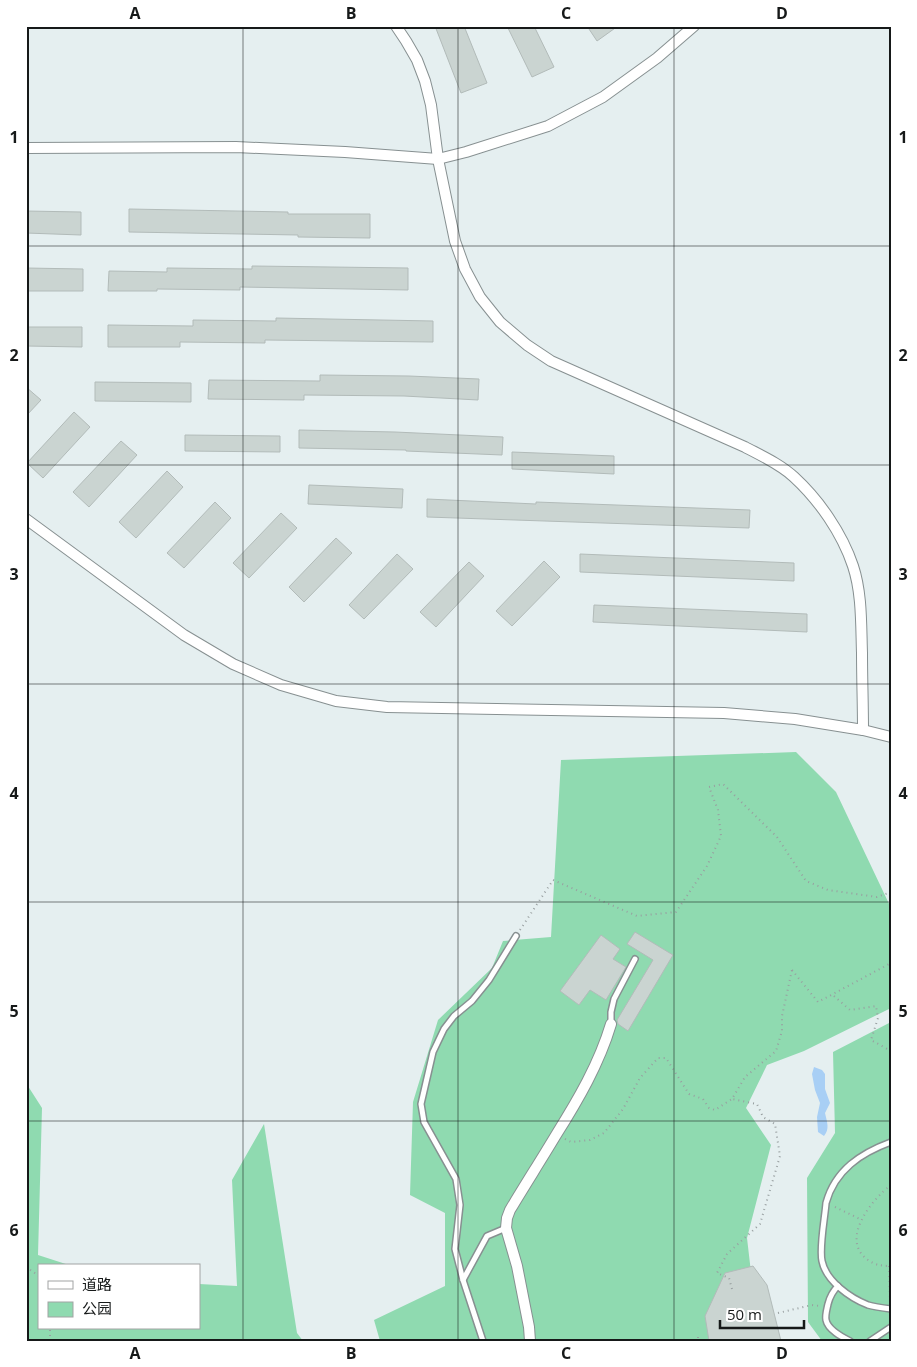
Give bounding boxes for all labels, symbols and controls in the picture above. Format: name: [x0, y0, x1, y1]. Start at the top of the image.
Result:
text: A: [129, 2, 141, 24]
text: B: [346, 2, 356, 24]
text: C: [561, 2, 571, 24]
text: D: [776, 2, 788, 24]
text: 1: [9, 126, 19, 148]
text: 1: [898, 126, 908, 148]
text: 2: [9, 344, 19, 366]
text: 2: [898, 344, 908, 366]
text: 3: [9, 563, 19, 585]
text: 3: [898, 563, 908, 585]
text: 4: [9, 782, 19, 804]
text: 4: [898, 782, 908, 804]
text: 5: [9, 1000, 19, 1022]
text: 5: [898, 1000, 908, 1022]
text: 6: [9, 1219, 19, 1241]
text: 6: [898, 1219, 908, 1241]
legend: [38, 1264, 200, 1330]
text: 道路: [82, 1274, 112, 1294]
scale bar: [720, 1297, 803, 1329]
text: 公园: [82, 1298, 112, 1318]
text: 50 m: [727, 1304, 762, 1324]
text: A: [129, 1342, 141, 1364]
text: B: [346, 1342, 356, 1364]
text: C: [561, 1342, 571, 1364]
text: D: [776, 1342, 788, 1364]

